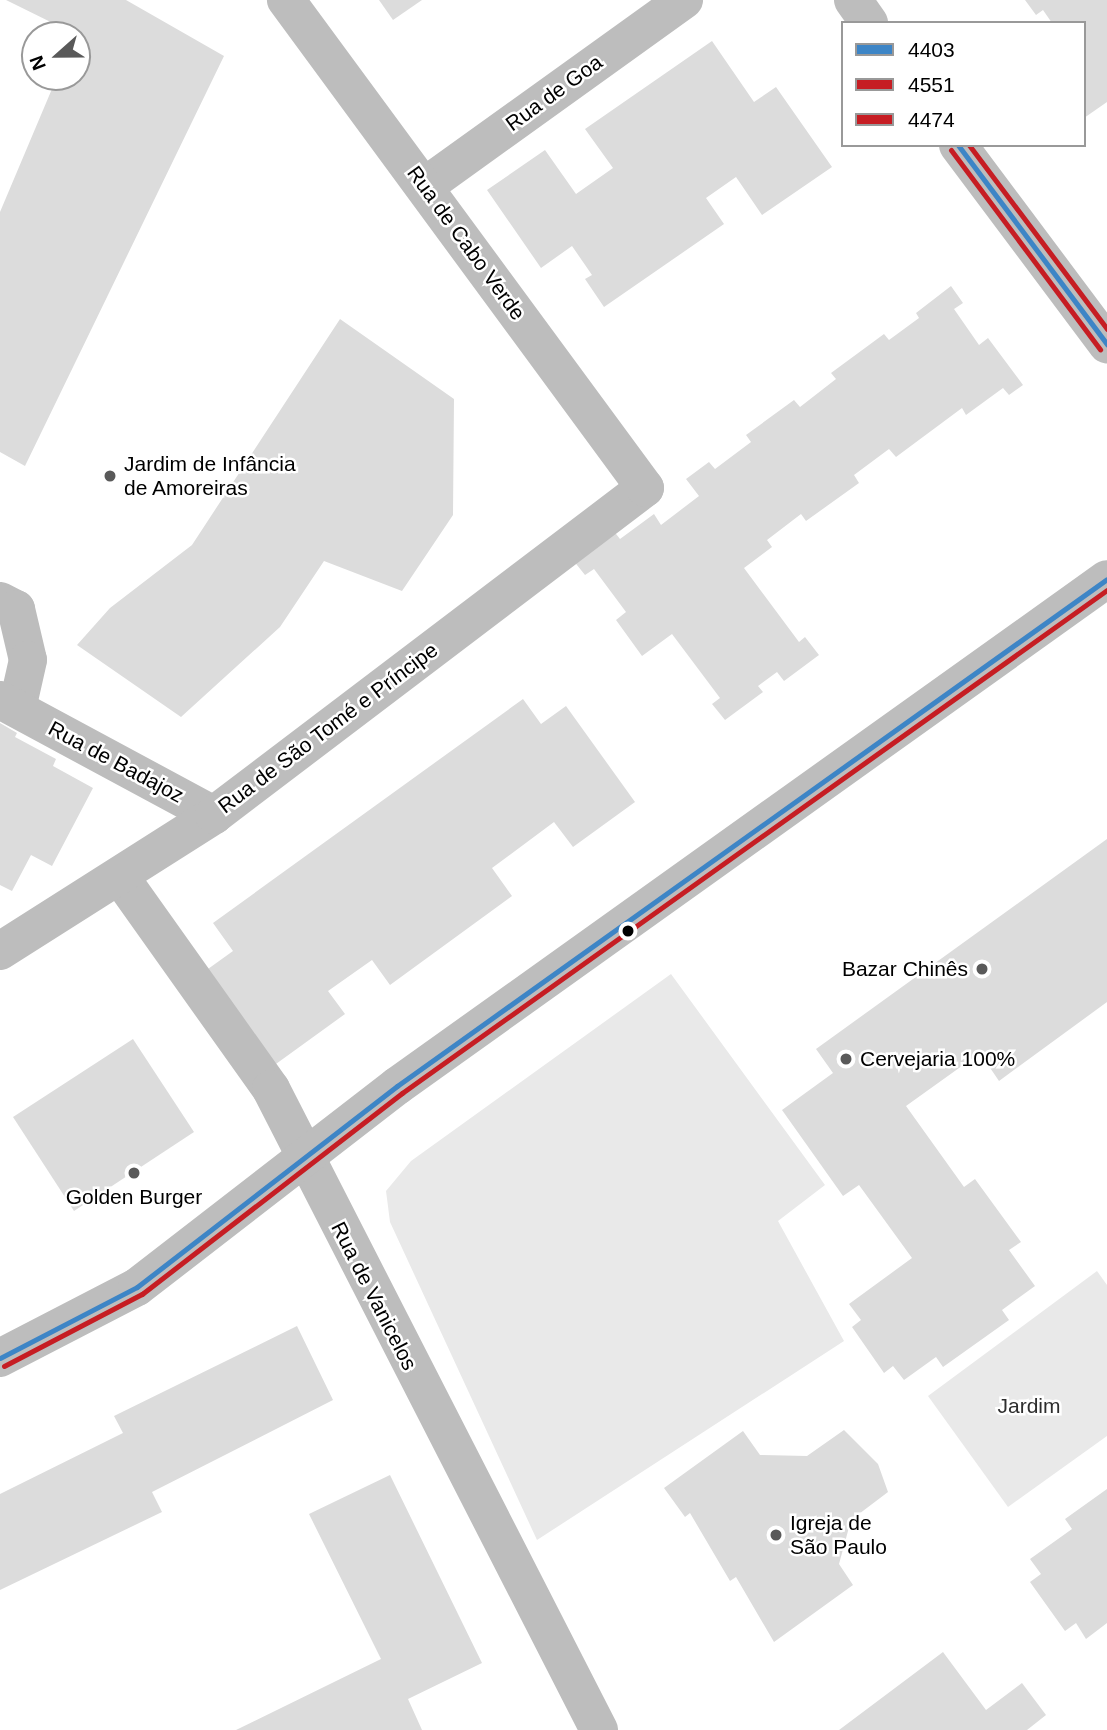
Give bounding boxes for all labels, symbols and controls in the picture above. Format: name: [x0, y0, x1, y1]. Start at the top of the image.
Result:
north arrow: [21, 21, 91, 91]
legend: [841, 21, 1086, 147]
text: 4403: [908, 38, 955, 61]
street label: Rua de Goa: [501, 50, 607, 136]
text: N: [26, 53, 50, 73]
text: 4551: [908, 73, 955, 96]
text: 4474: [908, 108, 955, 131]
street label: Rua de Cabo Verde: [402, 161, 530, 325]
place label: Jardim de Infância de Amoreiras: [124, 451, 296, 501]
marker: Jardim de Infância de Amoreiras: [102, 468, 118, 484]
street label: Rua de São Tomé e Príncipe: [213, 637, 443, 819]
street label: Rua de Badajoz: [44, 716, 188, 808]
unlabelled marker: [621, 924, 635, 938]
place label: Bazar Chinês: [842, 956, 968, 982]
marker: Bazar Chinês: [974, 961, 990, 977]
place label: Cervejaria 100%: [860, 1046, 1015, 1072]
marker: Cervejaria 100%: [838, 1051, 854, 1067]
marker: Golden Burger: [126, 1165, 142, 1181]
place label: Golden Burger: [66, 1184, 202, 1210]
street label: Rua de Vanicelos: [326, 1218, 422, 1374]
park label: Jardim: [997, 1393, 1061, 1419]
place label: Igreja de São Paulo: [790, 1510, 887, 1560]
marker: Igreja de São Paulo: [768, 1527, 784, 1543]

